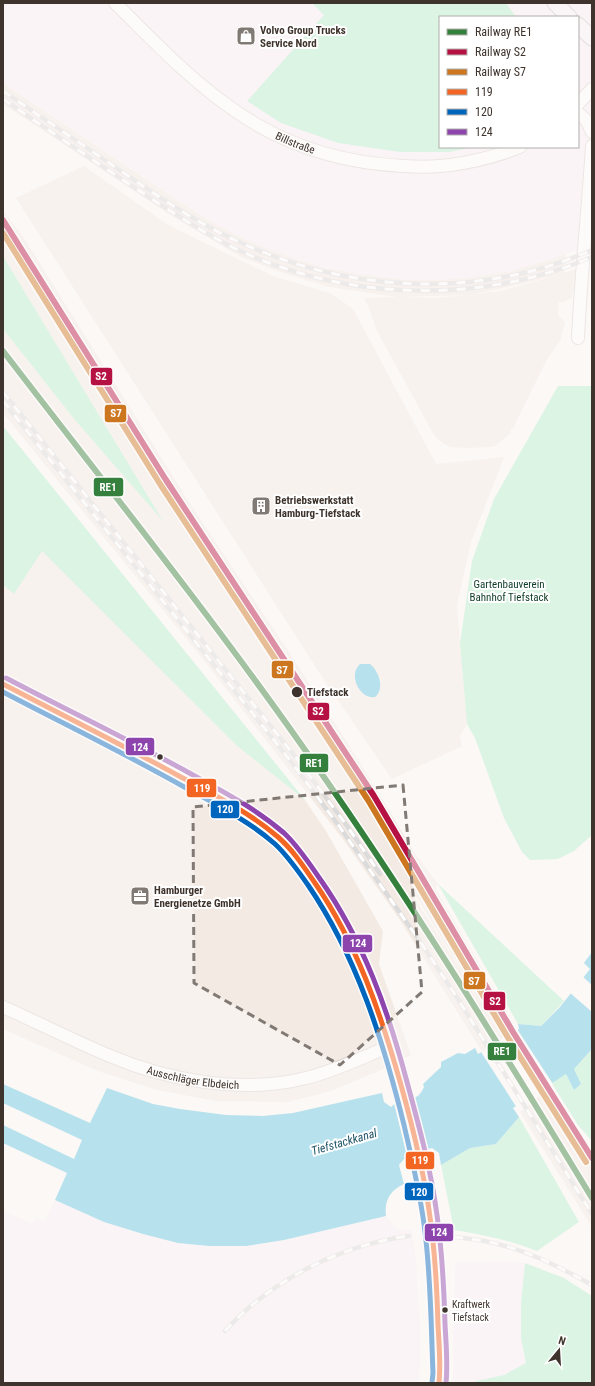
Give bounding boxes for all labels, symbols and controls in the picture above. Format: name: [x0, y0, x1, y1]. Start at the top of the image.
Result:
legend: [439, 16, 579, 148]
place label: Volvo Group Trucks Service Nord: [260, 24, 346, 50]
shop icon: Volvo Group Trucks Service Nord: [235, 25, 257, 47]
text: Railway RE1: [475, 25, 532, 39]
text: Railway S2: [475, 45, 526, 59]
text: Railway S7: [475, 65, 526, 79]
text: 119: [475, 85, 493, 99]
text: 120: [475, 105, 493, 119]
text: 124: [475, 125, 493, 139]
street label: Billstraße: [274, 129, 317, 156]
line badge: S2: [90, 367, 113, 386]
text: S2: [95, 370, 107, 383]
line badge: S7: [104, 404, 127, 423]
text: S7: [110, 407, 122, 420]
line badge: RE1: [93, 477, 124, 497]
text: RE1: [99, 481, 117, 494]
place label: Betriebswerkstatt Hamburg-Tiefstack: [275, 494, 361, 520]
building icon: Betriebswerkstatt Hamburg-Tiefstack: [250, 495, 272, 517]
park label: Gartenbauverein Bahnhof Tiefstack: [469, 578, 549, 604]
line badge: S7: [271, 660, 294, 679]
text: S7: [276, 664, 288, 677]
marker: Tiefstack: [290, 685, 304, 699]
place label: Tiefstack: [307, 686, 349, 699]
line badge: S2: [307, 702, 330, 721]
text: S2: [312, 705, 324, 718]
line badge: 124: [125, 737, 155, 756]
text: 124: [132, 741, 149, 754]
unlabelled marker: [155, 752, 165, 762]
line badge: RE1: [299, 753, 329, 773]
text: RE1: [305, 757, 323, 770]
line badge: 119: [186, 778, 217, 798]
text: 119: [194, 782, 210, 795]
line badge: 120: [210, 800, 240, 819]
text: 120: [217, 803, 234, 816]
place label: Hamburger Energienetze GmbH: [154, 884, 241, 910]
office icon: Hamburger Energienetze GmbH: [129, 885, 151, 907]
line badge: 124: [342, 934, 373, 953]
text: 124: [350, 937, 367, 950]
line badge: S7: [463, 971, 486, 990]
text: S7: [468, 975, 480, 988]
line badge: S2: [483, 991, 506, 1011]
text: S2: [489, 995, 501, 1008]
line badge: RE1: [487, 1042, 517, 1061]
text: RE1: [493, 1045, 511, 1058]
street label: Ausschläger Elbdeich: [145, 1063, 239, 1091]
water label: Tiefstackkanal: [310, 1126, 379, 1158]
line badge: 119: [405, 1151, 435, 1170]
text: 119: [412, 1154, 428, 1167]
line badge: 120: [404, 1182, 434, 1201]
text: 120: [411, 1186, 428, 1199]
line badge: 124: [424, 1223, 454, 1242]
text: 124: [431, 1226, 448, 1239]
place label: Kraftwerk Tiefstack: [452, 1299, 490, 1323]
marker: Kraftwerk Tiefstack: [440, 1305, 450, 1315]
north arrow: [539, 1330, 579, 1370]
text: N: [557, 1334, 567, 1348]

